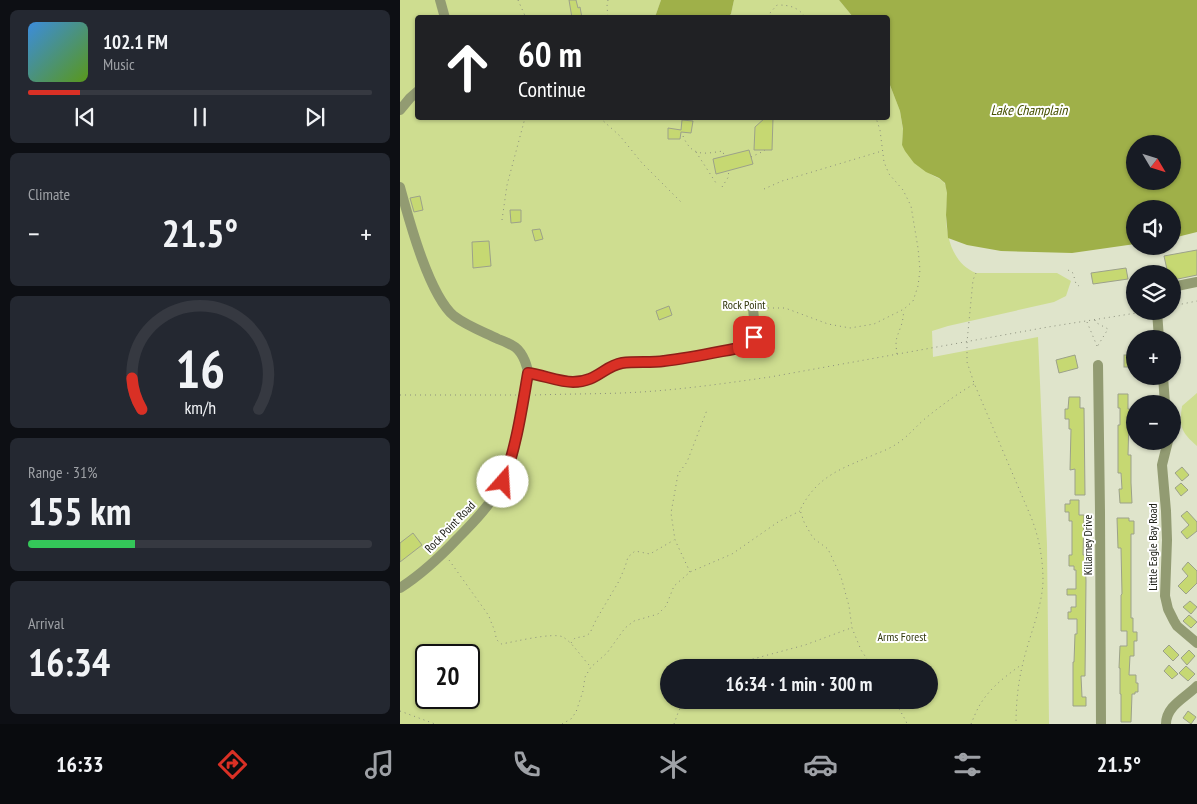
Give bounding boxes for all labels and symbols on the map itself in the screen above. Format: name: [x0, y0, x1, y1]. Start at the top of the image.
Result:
water label: Lake Champlain: [991, 101, 1068, 119]
north arrow: [1126, 135, 1181, 190]
park label: Rock Point: [722, 297, 766, 312]
pin: [733, 316, 775, 358]
position arrow: [476, 455, 528, 507]
street label: Rock Point Road: [421, 498, 478, 556]
street label: Little Eagle Bay Road: [1145, 503, 1160, 591]
street label: Killarney Drive: [1080, 515, 1095, 575]
park label: Arms Forest: [877, 629, 927, 644]
speed limit sign: 20: [415, 644, 480, 709]

